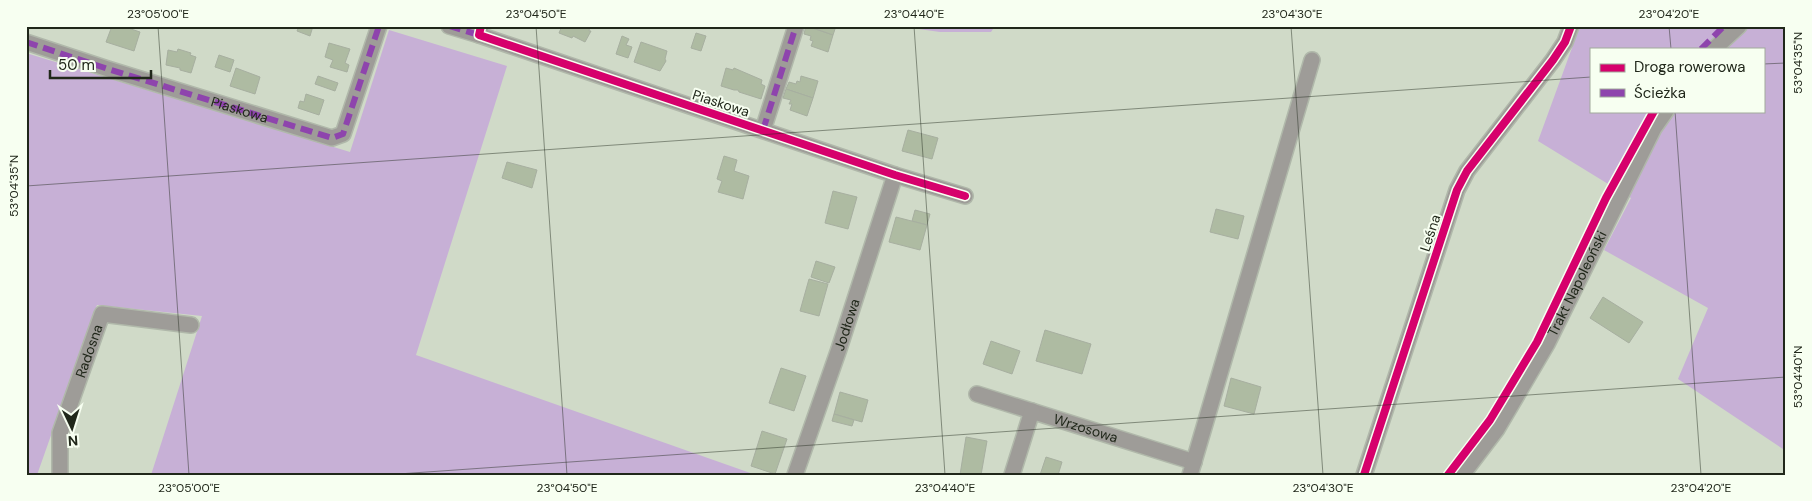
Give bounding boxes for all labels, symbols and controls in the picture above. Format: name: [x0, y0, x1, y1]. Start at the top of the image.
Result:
text: 23°05'00"E: [127, 6, 189, 22]
text: 23°04'50"E: [506, 6, 567, 22]
text: 23°04'40"E: [884, 6, 945, 22]
text: 23°04'30"E: [1261, 6, 1323, 22]
text: 23°04'20"E: [1639, 6, 1700, 22]
text: 53°04'35"N: [1790, 32, 1806, 94]
scale bar: [50, 48, 151, 80]
legend: [1590, 48, 1764, 112]
text: 50 m: [58, 55, 95, 75]
text: Droga rowerowa: [1634, 57, 1745, 77]
text: Ścieżka: [1634, 83, 1686, 103]
street label: Piaskowa: [690, 85, 752, 121]
street label: Piaskowa: [209, 92, 270, 127]
text: 53°04'35"N: [6, 155, 22, 217]
street label: Leśna: [1416, 212, 1444, 254]
street label: Trakt Napoleoński: [1543, 228, 1611, 339]
street label: Jodłowa: [830, 296, 864, 353]
street label: Radosna: [71, 322, 107, 380]
text: 53°04'40"N: [1790, 346, 1806, 408]
north arrow: [48, 404, 98, 454]
street label: Wrzosowa: [1051, 410, 1120, 447]
text: N: [67, 432, 79, 450]
text: 23°05'00"E: [158, 480, 220, 496]
text: 23°04'50"E: [537, 480, 598, 496]
text: 23°04'40"E: [915, 480, 976, 496]
text: 23°04'30"E: [1292, 480, 1354, 496]
text: 23°04'20"E: [1671, 480, 1732, 496]

